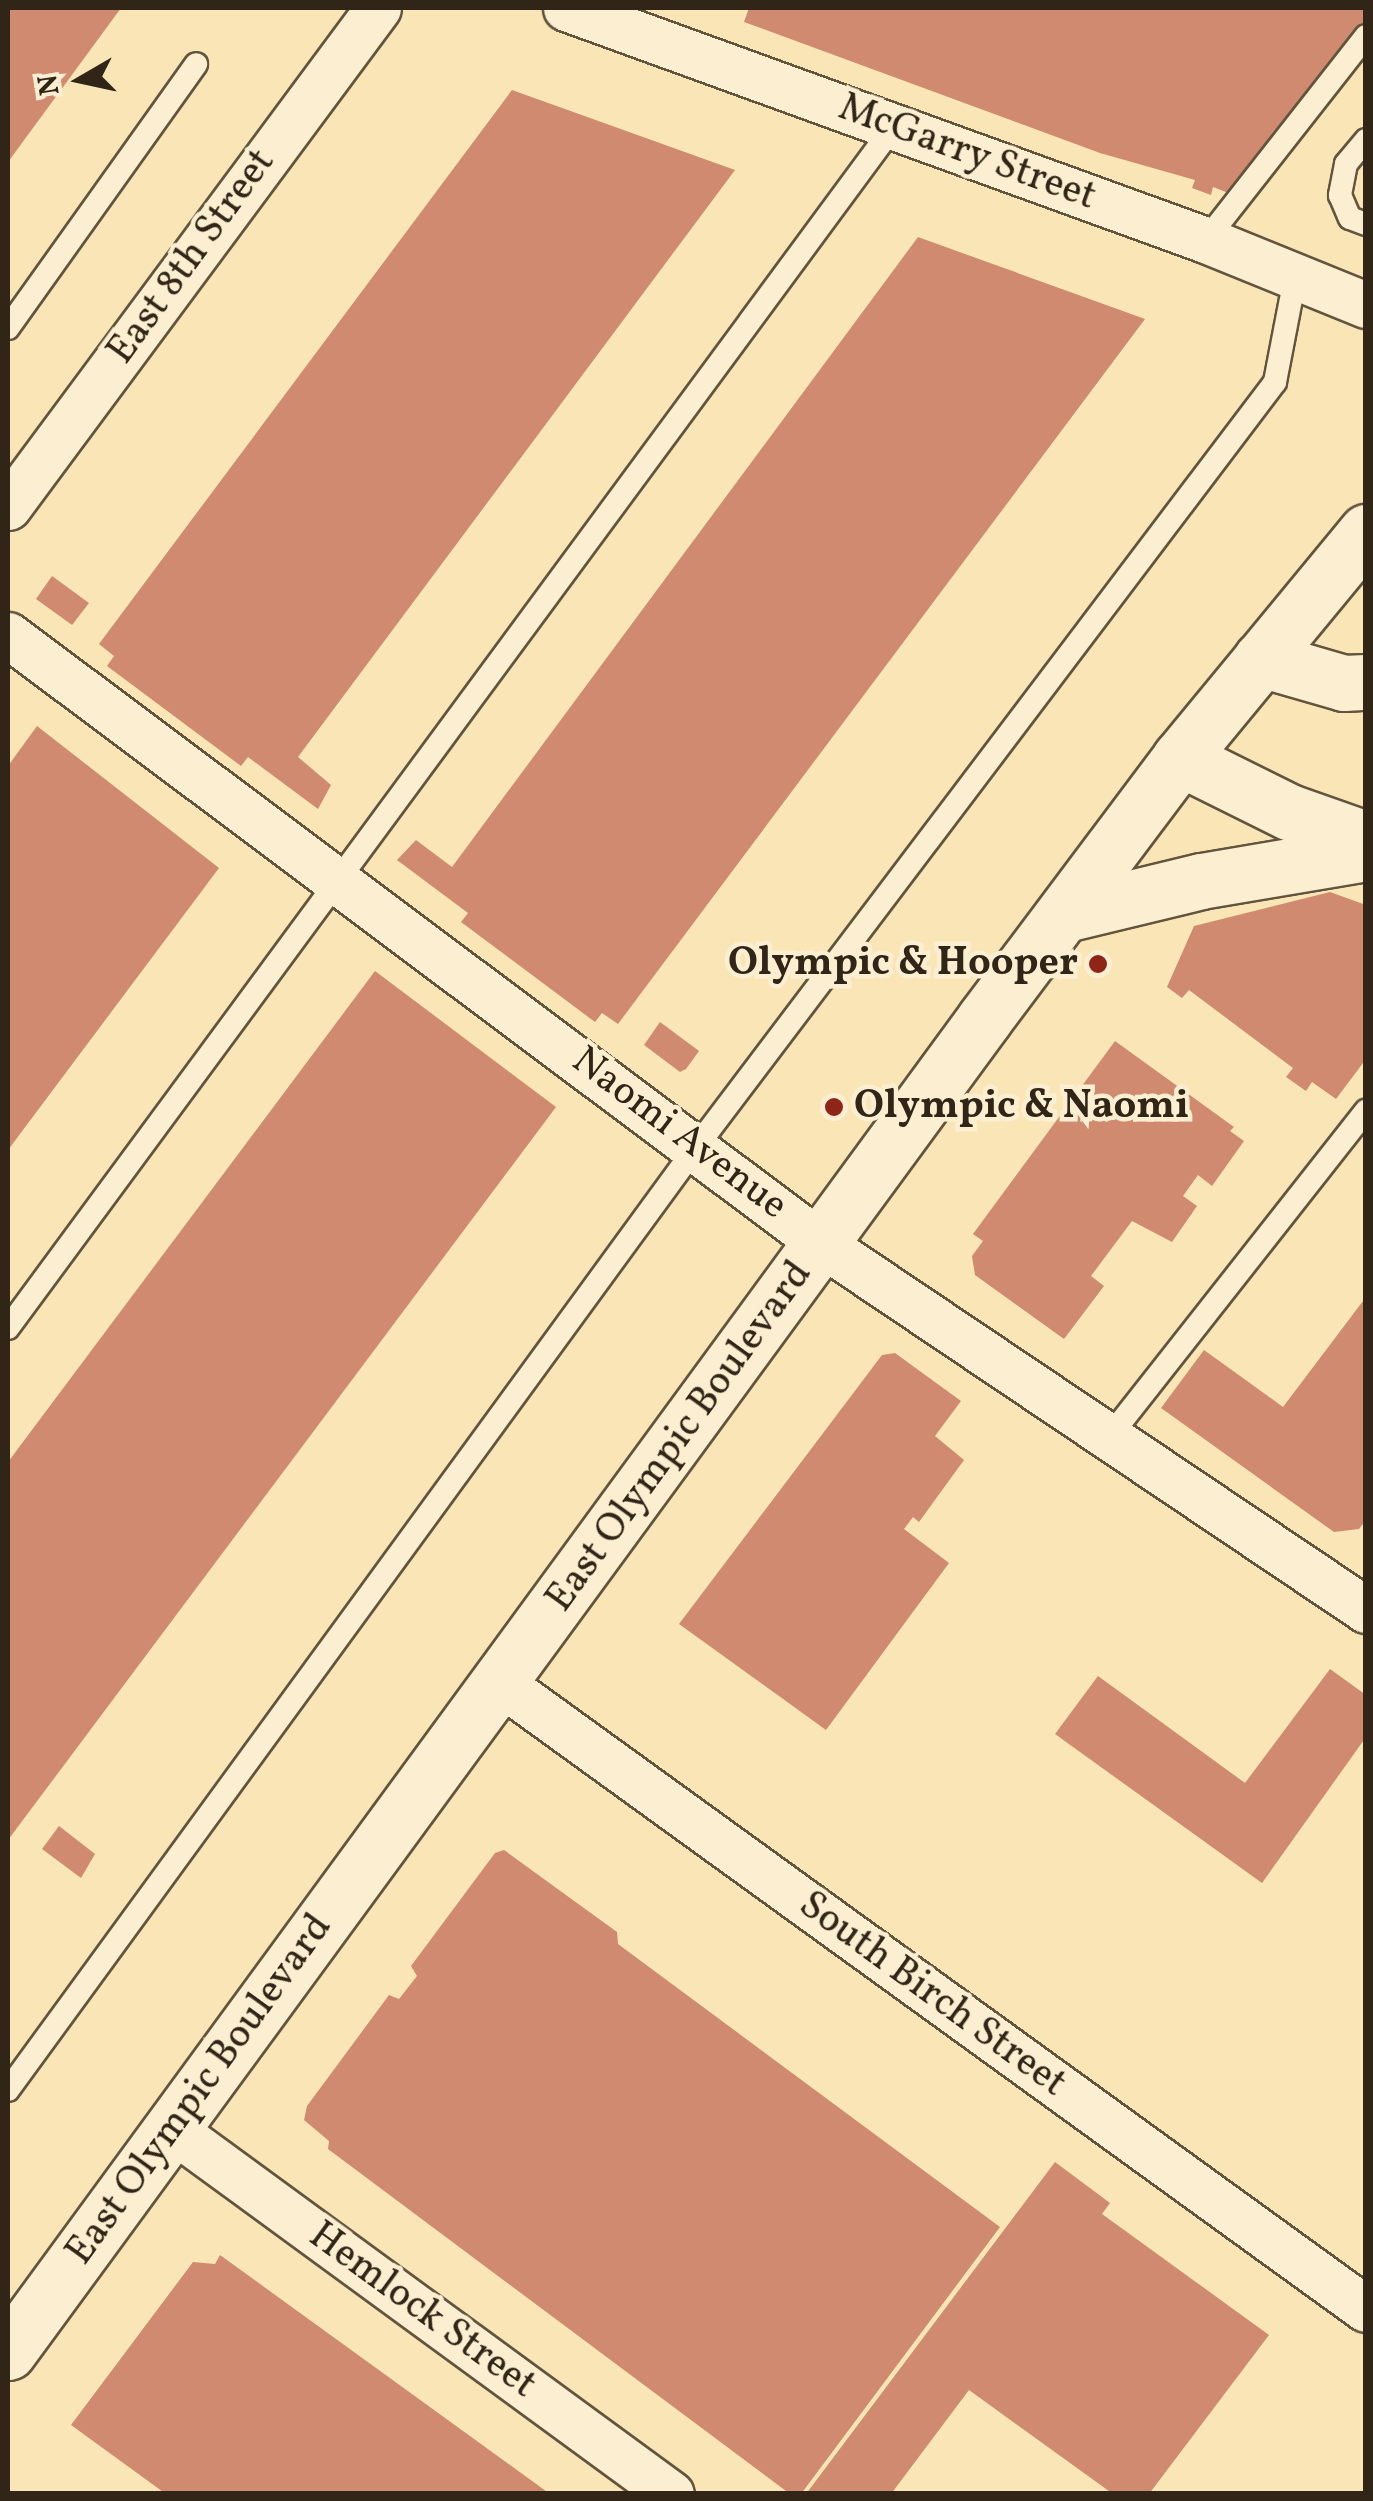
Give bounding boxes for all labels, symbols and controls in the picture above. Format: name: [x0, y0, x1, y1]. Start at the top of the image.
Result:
north arrow: [30, 30, 130, 130]
text: N: [29, 72, 71, 98]
street label: McGarry Street: [831, 84, 1103, 222]
street label: East 8th Street: [98, 140, 286, 374]
place label: Olympic & Hooper: [728, 940, 1078, 988]
marker: Olympic & Hooper: [1087, 953, 1109, 975]
street label: Naomi Avenue: [562, 1037, 796, 1231]
place label: Olympic & Naomi: [854, 1083, 1189, 1131]
marker: Olympic & Naomi: [823, 1096, 845, 1118]
street label: East Olympic Boulevard: [537, 1252, 823, 1622]
street label: South Birch Street: [789, 1882, 1075, 2108]
street label: East Olympic Boulevard: [57, 1905, 343, 2275]
street label: Hemlock Street: [299, 2212, 545, 2410]

